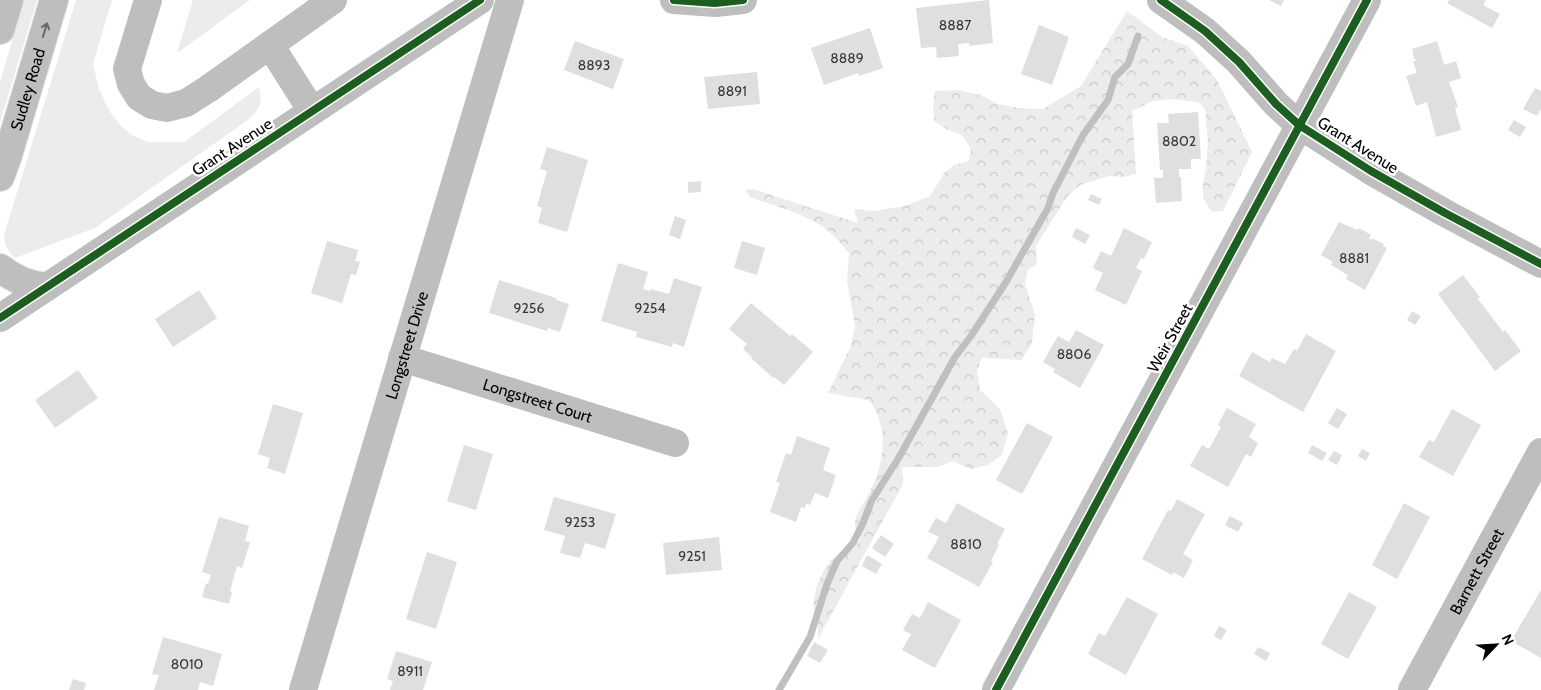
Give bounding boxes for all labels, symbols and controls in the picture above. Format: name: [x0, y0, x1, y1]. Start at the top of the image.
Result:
house number: 8887: [939, 16, 971, 34]
one-way arrow: [41, 23, 51, 39]
street label: Sudley Road: [6, 46, 49, 133]
house number: 8889: [830, 49, 864, 67]
house number: 8893: [578, 56, 610, 74]
house number: 8891: [717, 82, 747, 100]
street label: Grant Avenue: [1314, 113, 1402, 177]
street label: Grant Avenue: [188, 114, 276, 180]
house number: 8802: [1162, 132, 1196, 150]
house number: 8881: [1339, 249, 1369, 267]
street label: Longstreet Drive: [381, 289, 432, 401]
house number: 9256: [514, 299, 544, 317]
house number: 9254: [635, 299, 665, 317]
street label: Weir Street: [1143, 300, 1197, 376]
house number: 8806: [1057, 345, 1091, 363]
street label: Longstreet Court: [481, 374, 595, 426]
house number: 9253: [565, 513, 595, 531]
street label: Barnett Street: [1445, 524, 1508, 618]
house number: 8810: [950, 535, 982, 553]
house number: 9251: [678, 547, 706, 565]
north arrow: [1471, 620, 1521, 670]
text: N: [1498, 631, 1518, 648]
house number: 8010: [171, 655, 204, 673]
house number: 8911: [397, 662, 423, 680]

